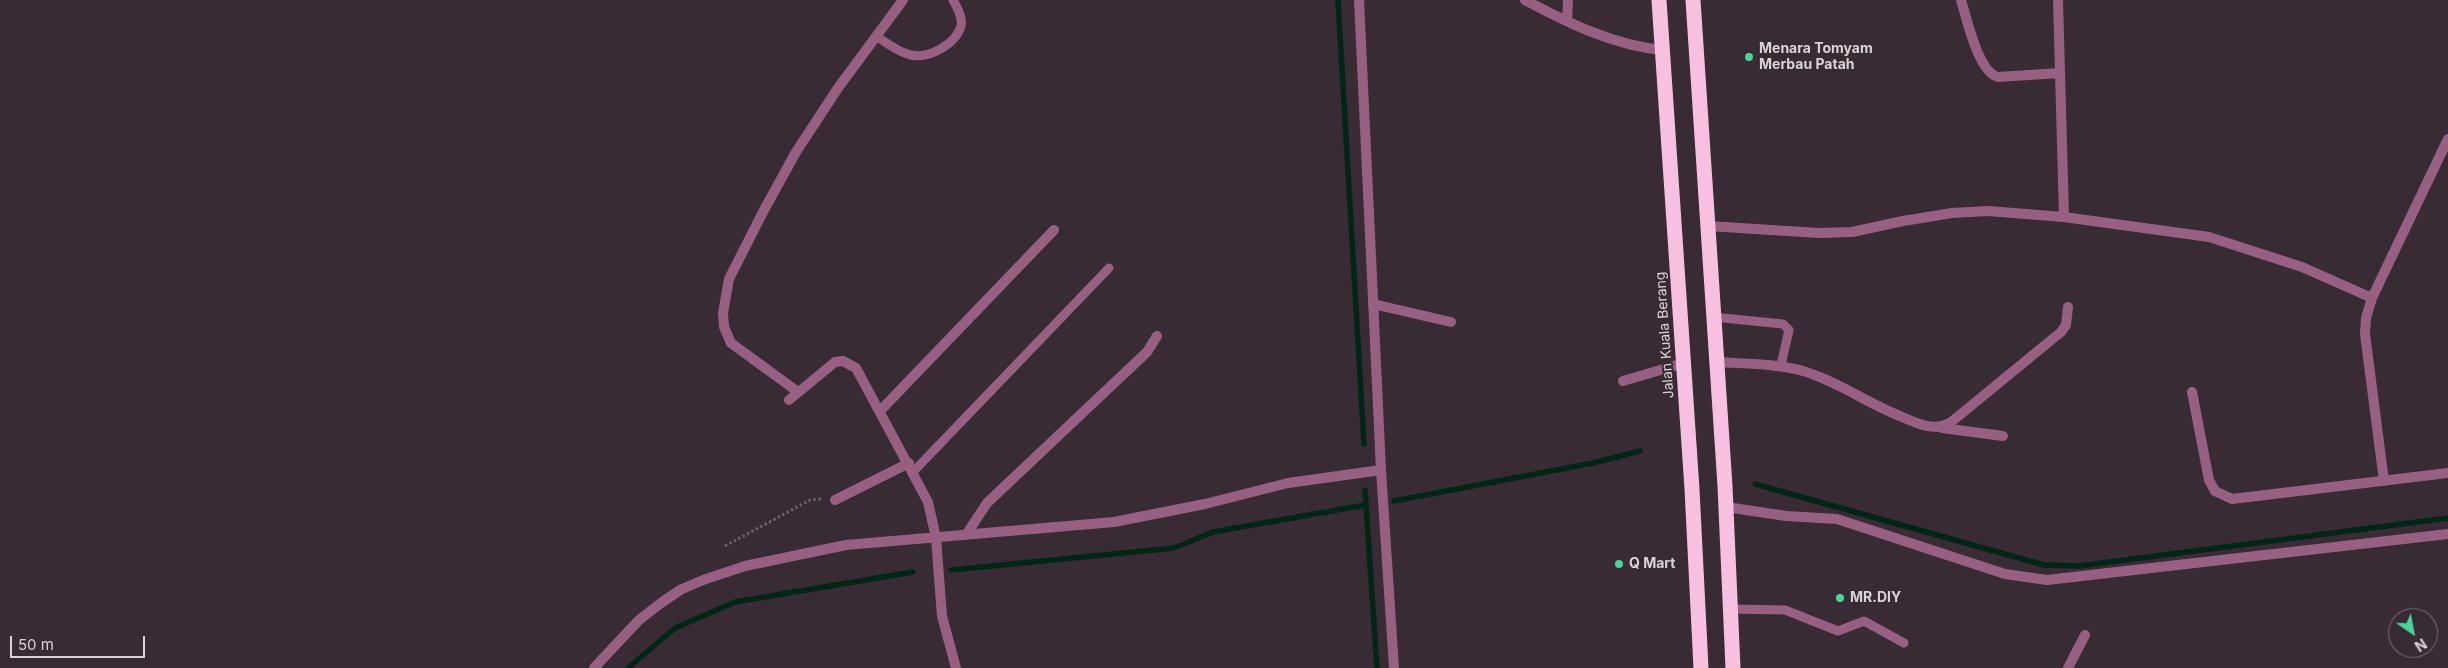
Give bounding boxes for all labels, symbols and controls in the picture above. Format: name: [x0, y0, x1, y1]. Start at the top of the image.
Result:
place label: Menara Tomyam Merbau Patah: [1759, 41, 1873, 74]
marker: Menara Tomyam Merbau Patah: [1743, 51, 1755, 63]
street label: Jalan Kuala Berang: [1652, 271, 1678, 399]
place label: Q Mart: [1629, 556, 1675, 572]
marker: Q Mart: [1613, 558, 1625, 570]
place label: MR.DIY: [1850, 590, 1901, 606]
marker: MR.DIY: [1834, 592, 1846, 604]
north arrow: [2388, 608, 2438, 658]
scale bar: [12, 626, 148, 658]
text: 50 m: [18, 635, 54, 654]
text: N: [2412, 635, 2430, 655]

